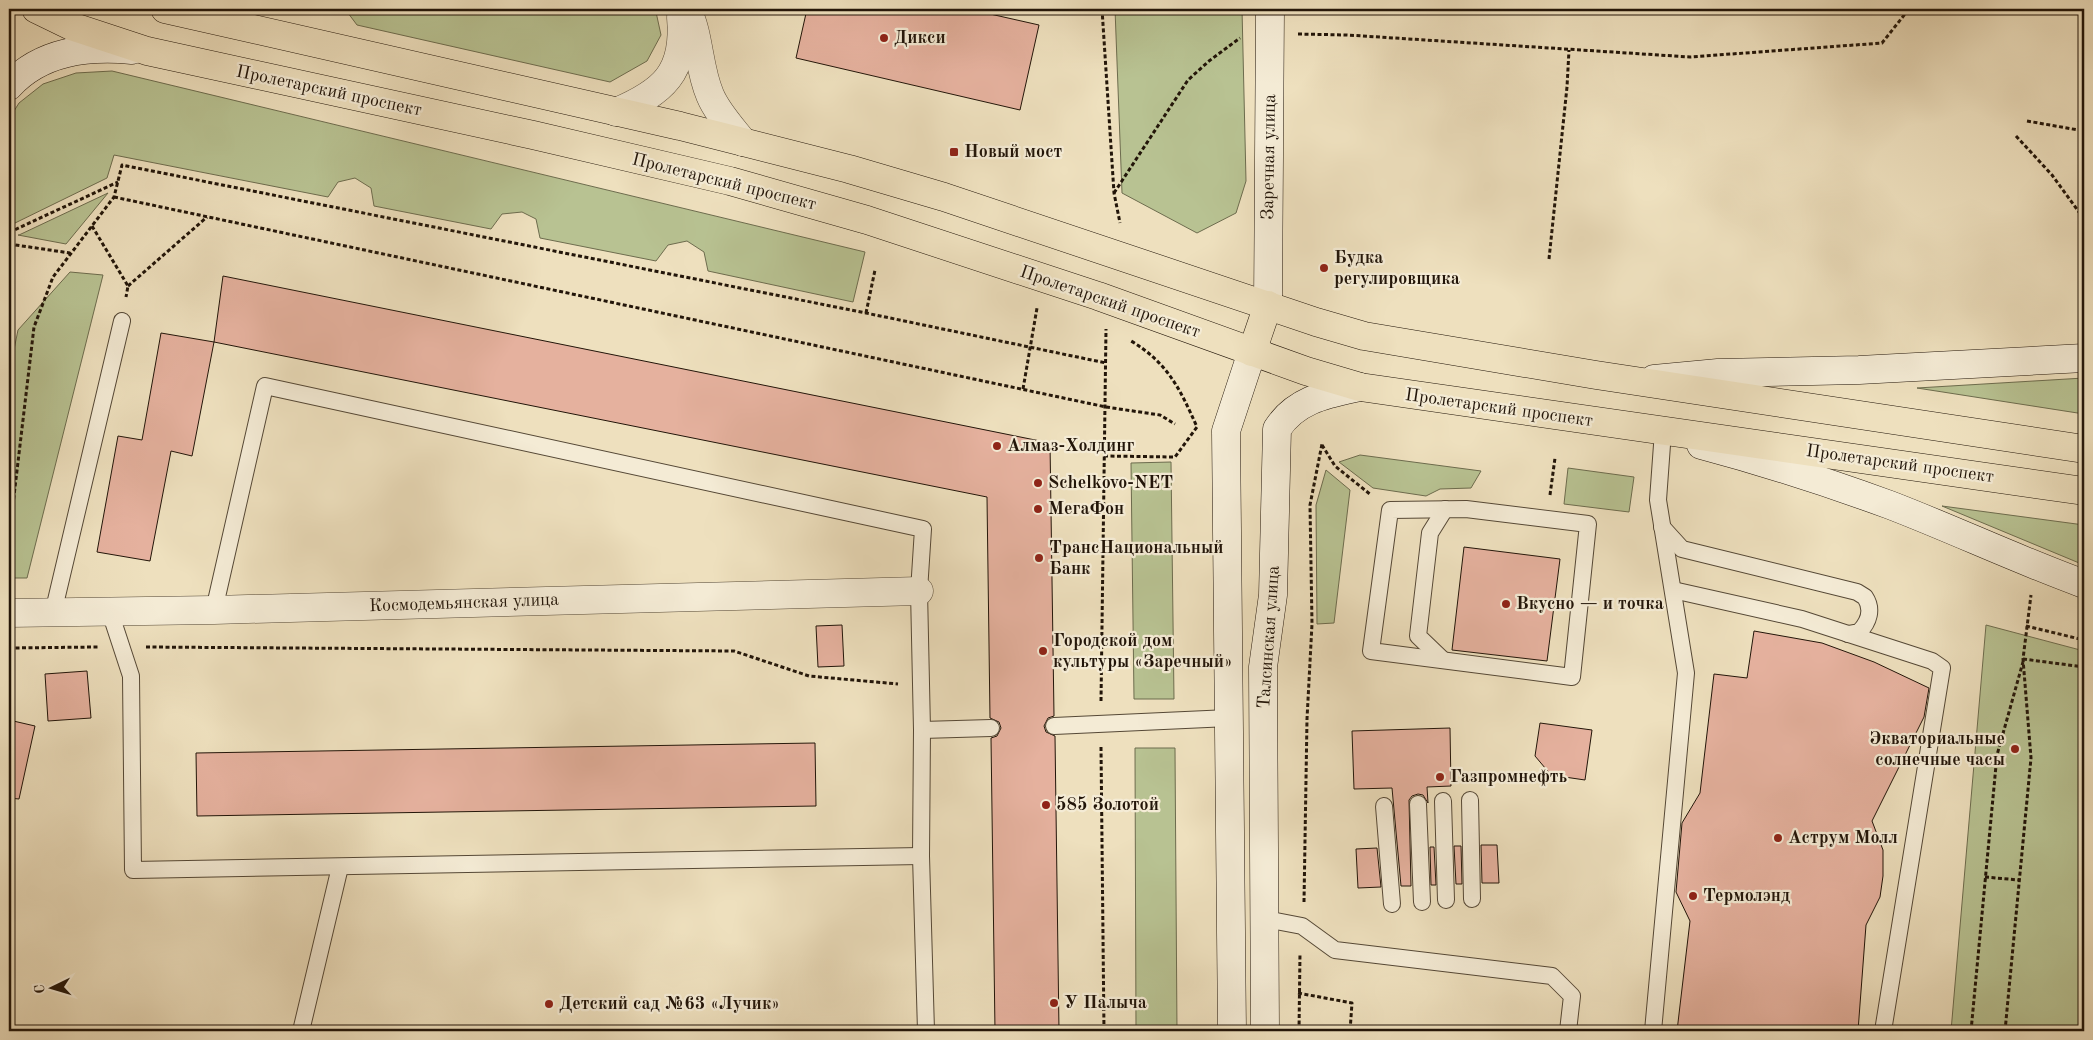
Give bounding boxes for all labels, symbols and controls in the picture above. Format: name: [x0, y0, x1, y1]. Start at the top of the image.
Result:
place label: Дикси: [894, 29, 946, 47]
marker: Дикси: [878, 32, 890, 44]
street label: Пролетарский проспект: [234, 63, 424, 119]
street label: Заречная улица: [1259, 94, 1279, 220]
place label: Новый мост: [964, 143, 1063, 161]
marker: Новый мост: [948, 146, 960, 158]
street label: Пролетарский проспект: [630, 150, 818, 214]
place label: Будка регулировщика: [1334, 249, 1460, 288]
marker: Будка регулировщика: [1318, 262, 1330, 274]
street label: Пролетарский проспект: [1018, 263, 1202, 341]
street label: Пролетарский проспект: [1404, 386, 1594, 430]
place label: Алмаз-Холдинг: [1007, 437, 1134, 455]
marker: Алмаз-Холдинг: [991, 440, 1003, 452]
street label: Пролетарский проспект: [1805, 442, 1995, 486]
place label: Schelkovo-NET: [1048, 474, 1173, 492]
marker: Schelkovo-NET: [1032, 477, 1044, 489]
place label: МегаФон: [1048, 500, 1124, 518]
marker: МегаФон: [1032, 503, 1044, 515]
place label: ТрансНациональный Банк: [1049, 539, 1224, 578]
marker: ТрансНациональный Банк: [1033, 552, 1045, 564]
street label: Талсинская улица: [1255, 565, 1283, 709]
street label: Космодемьянская улица: [369, 591, 559, 615]
place label: Вкусно — и точка: [1516, 595, 1664, 613]
marker: Вкусно — и точка: [1500, 598, 1512, 610]
place label: Городской дом культуры «Заречный»: [1053, 632, 1233, 671]
marker: Городской дом культуры «Заречный»: [1037, 645, 1049, 657]
place label: Экваториальные солнечные часы: [1869, 730, 2005, 769]
marker: Экваториальные солнечные часы: [2009, 743, 2021, 755]
place label: Газпромнефть: [1450, 768, 1567, 787]
marker: Газпромнефть: [1434, 771, 1446, 783]
place label: 585 Золотой: [1056, 796, 1159, 814]
marker: 585 Золотой: [1040, 799, 1052, 811]
place label: Аструм Молл: [1788, 829, 1898, 847]
marker: Аструм Молл: [1772, 832, 1784, 844]
place label: Термолэнд: [1703, 887, 1790, 905]
marker: Термолэнд: [1687, 890, 1699, 902]
north arrow: [28, 962, 78, 1012]
text: С: [33, 984, 47, 994]
place label: У Палыча: [1064, 994, 1147, 1012]
place label: Детский сад №63 «Лучик»: [559, 995, 780, 1013]
marker: У Палыча: [1048, 997, 1060, 1009]
marker: Детский сад №63 «Лучик»: [543, 998, 555, 1010]

